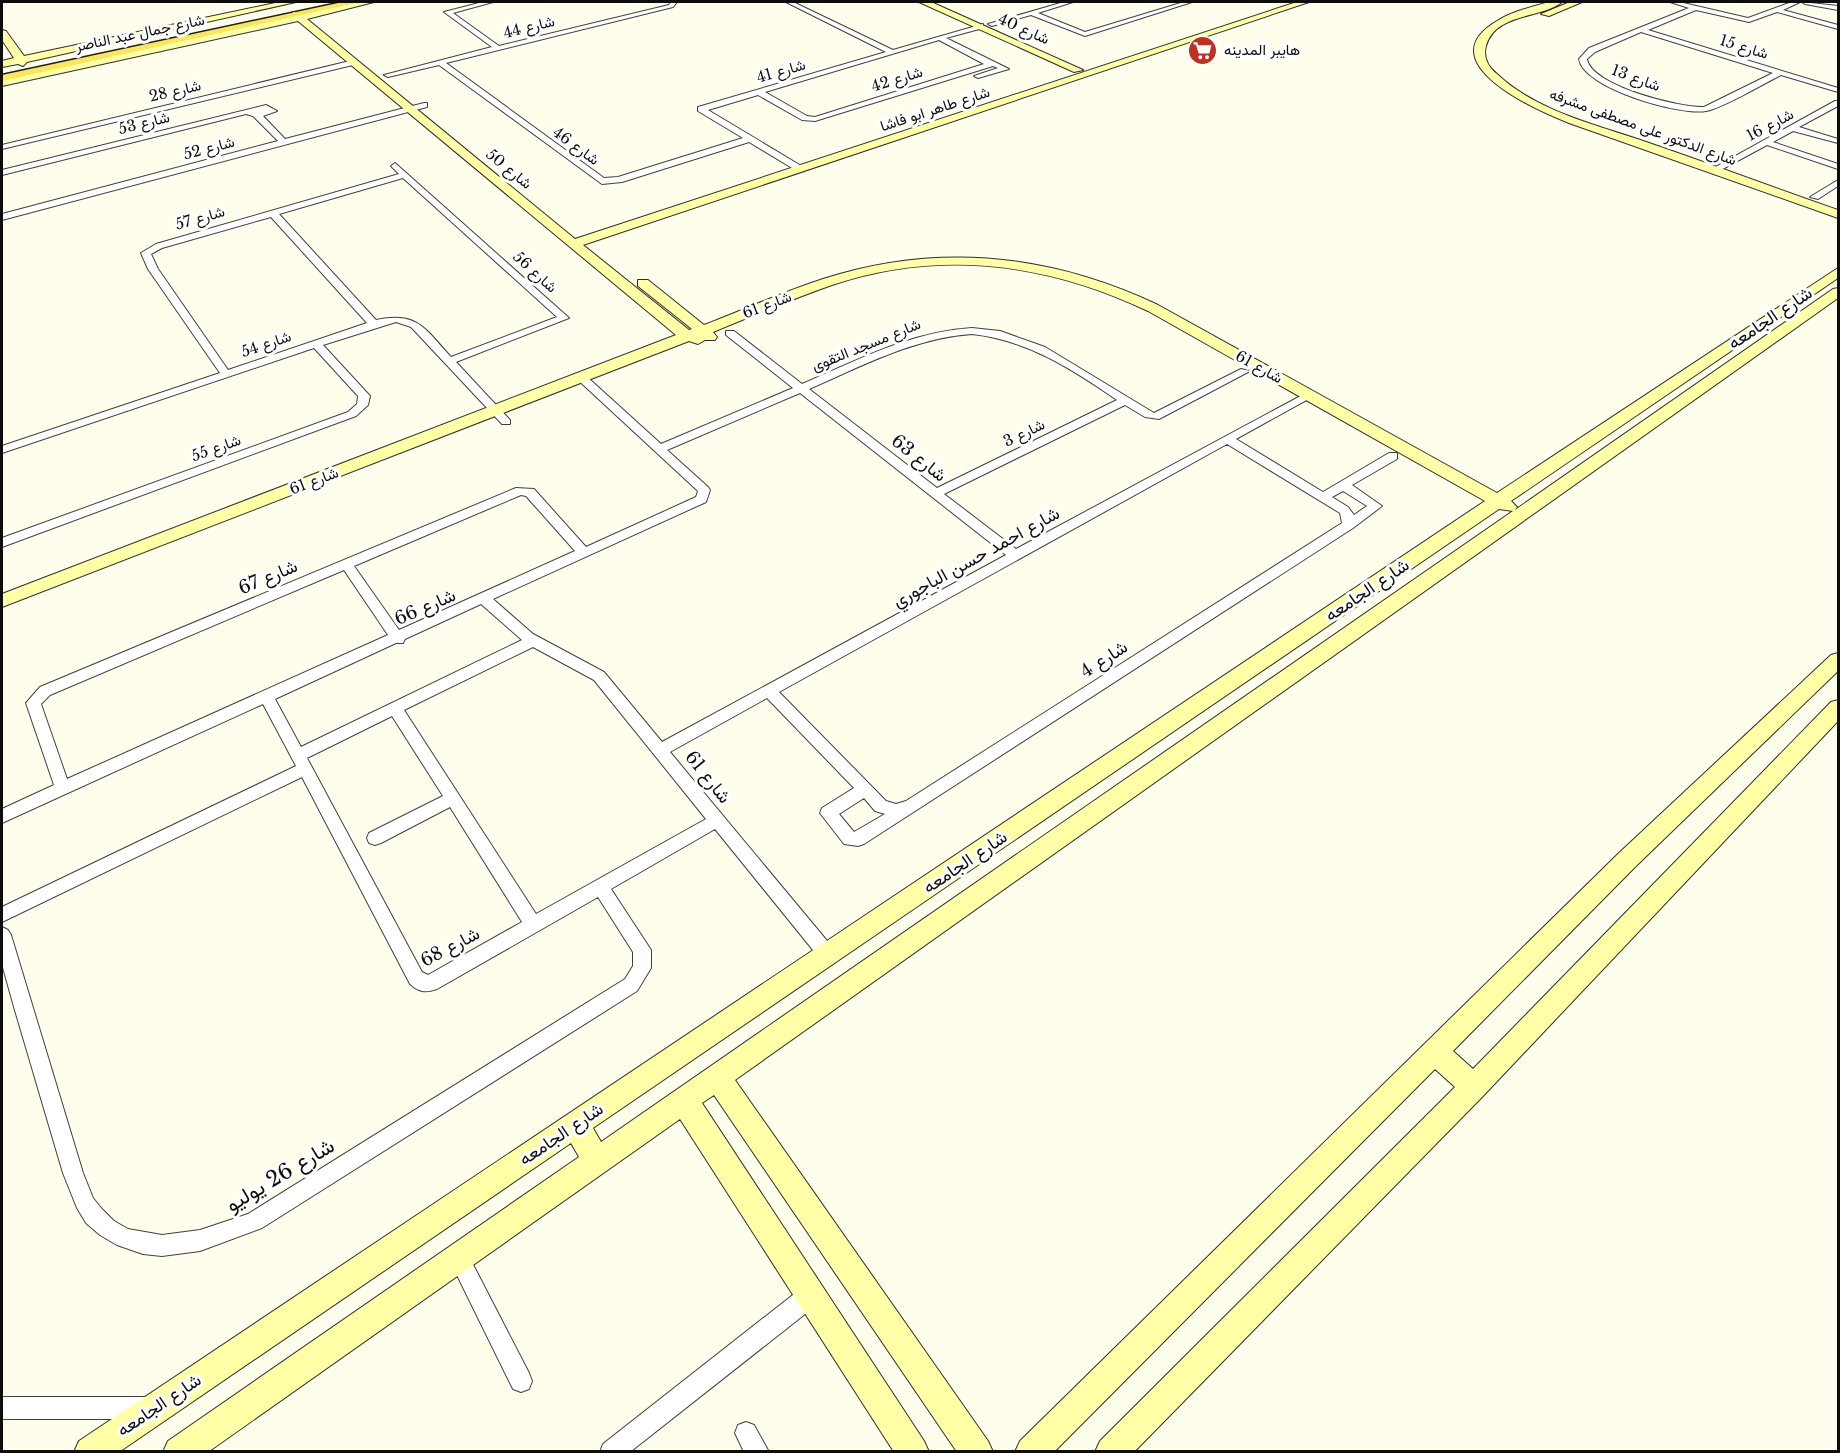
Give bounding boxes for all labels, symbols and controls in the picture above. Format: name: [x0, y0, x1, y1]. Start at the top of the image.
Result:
street label: شارع 40: [995, 9, 1053, 50]
street label: شارع جمال عبد الناصر: [73, 10, 207, 58]
street label: شارع 44: [501, 11, 557, 44]
street label: شارع 15: [1717, 30, 1771, 65]
supermarket icon: هايبر المدينه: [1187, 34, 1219, 66]
place label: هايبر المدينه: [1224, 40, 1300, 59]
street label: شارع 41: [754, 54, 808, 88]
street label: شارع 13: [1609, 60, 1663, 97]
street label: شارع 42: [869, 62, 925, 97]
street label: شارع 28: [147, 75, 203, 108]
street label: شارع طاهر ابو فاشا: [878, 82, 993, 137]
street label: شارع الدكتور على مصطفى مشرفه: [1546, 84, 1739, 171]
street label: شارع 16: [1743, 104, 1798, 147]
street label: شارع 53: [116, 107, 172, 140]
street label: شارع 46: [548, 122, 603, 171]
street label: شارع 52: [181, 132, 237, 165]
street label: شارع 50: [481, 144, 536, 195]
street label: شارع 57: [173, 201, 227, 236]
street label: شارع 56: [508, 247, 561, 298]
street label: شارع الجامعه: [1724, 282, 1817, 355]
street label: شارع 61: [740, 286, 795, 324]
street label: شارع مسجد التقوى: [809, 314, 924, 377]
street label: شارع 54: [238, 326, 294, 363]
street label: شارع 61: [1231, 346, 1286, 389]
street label: شارع 3: [1000, 414, 1049, 452]
street label: شارع 55: [188, 430, 244, 467]
street label: شارع 63: [886, 430, 951, 487]
street label: شارع 61: [287, 462, 342, 500]
street label: شارع احمد حسن الباجوري: [889, 502, 1065, 616]
street label: شارع الجامعه: [1321, 554, 1414, 627]
street label: شارع 67: [235, 555, 301, 600]
street label: شارع 66: [391, 584, 459, 631]
street label: شارع 4: [1076, 636, 1132, 683]
street label: شارع 61: [679, 746, 736, 808]
street label: شارع الجامعه: [919, 826, 1012, 899]
street label: شارع 68: [417, 922, 484, 973]
street label: شارع الجامعه: [515, 1098, 608, 1171]
street label: شارع 26 يوليو: [221, 1132, 339, 1218]
street label: شارع الجامعه: [113, 1369, 206, 1442]

